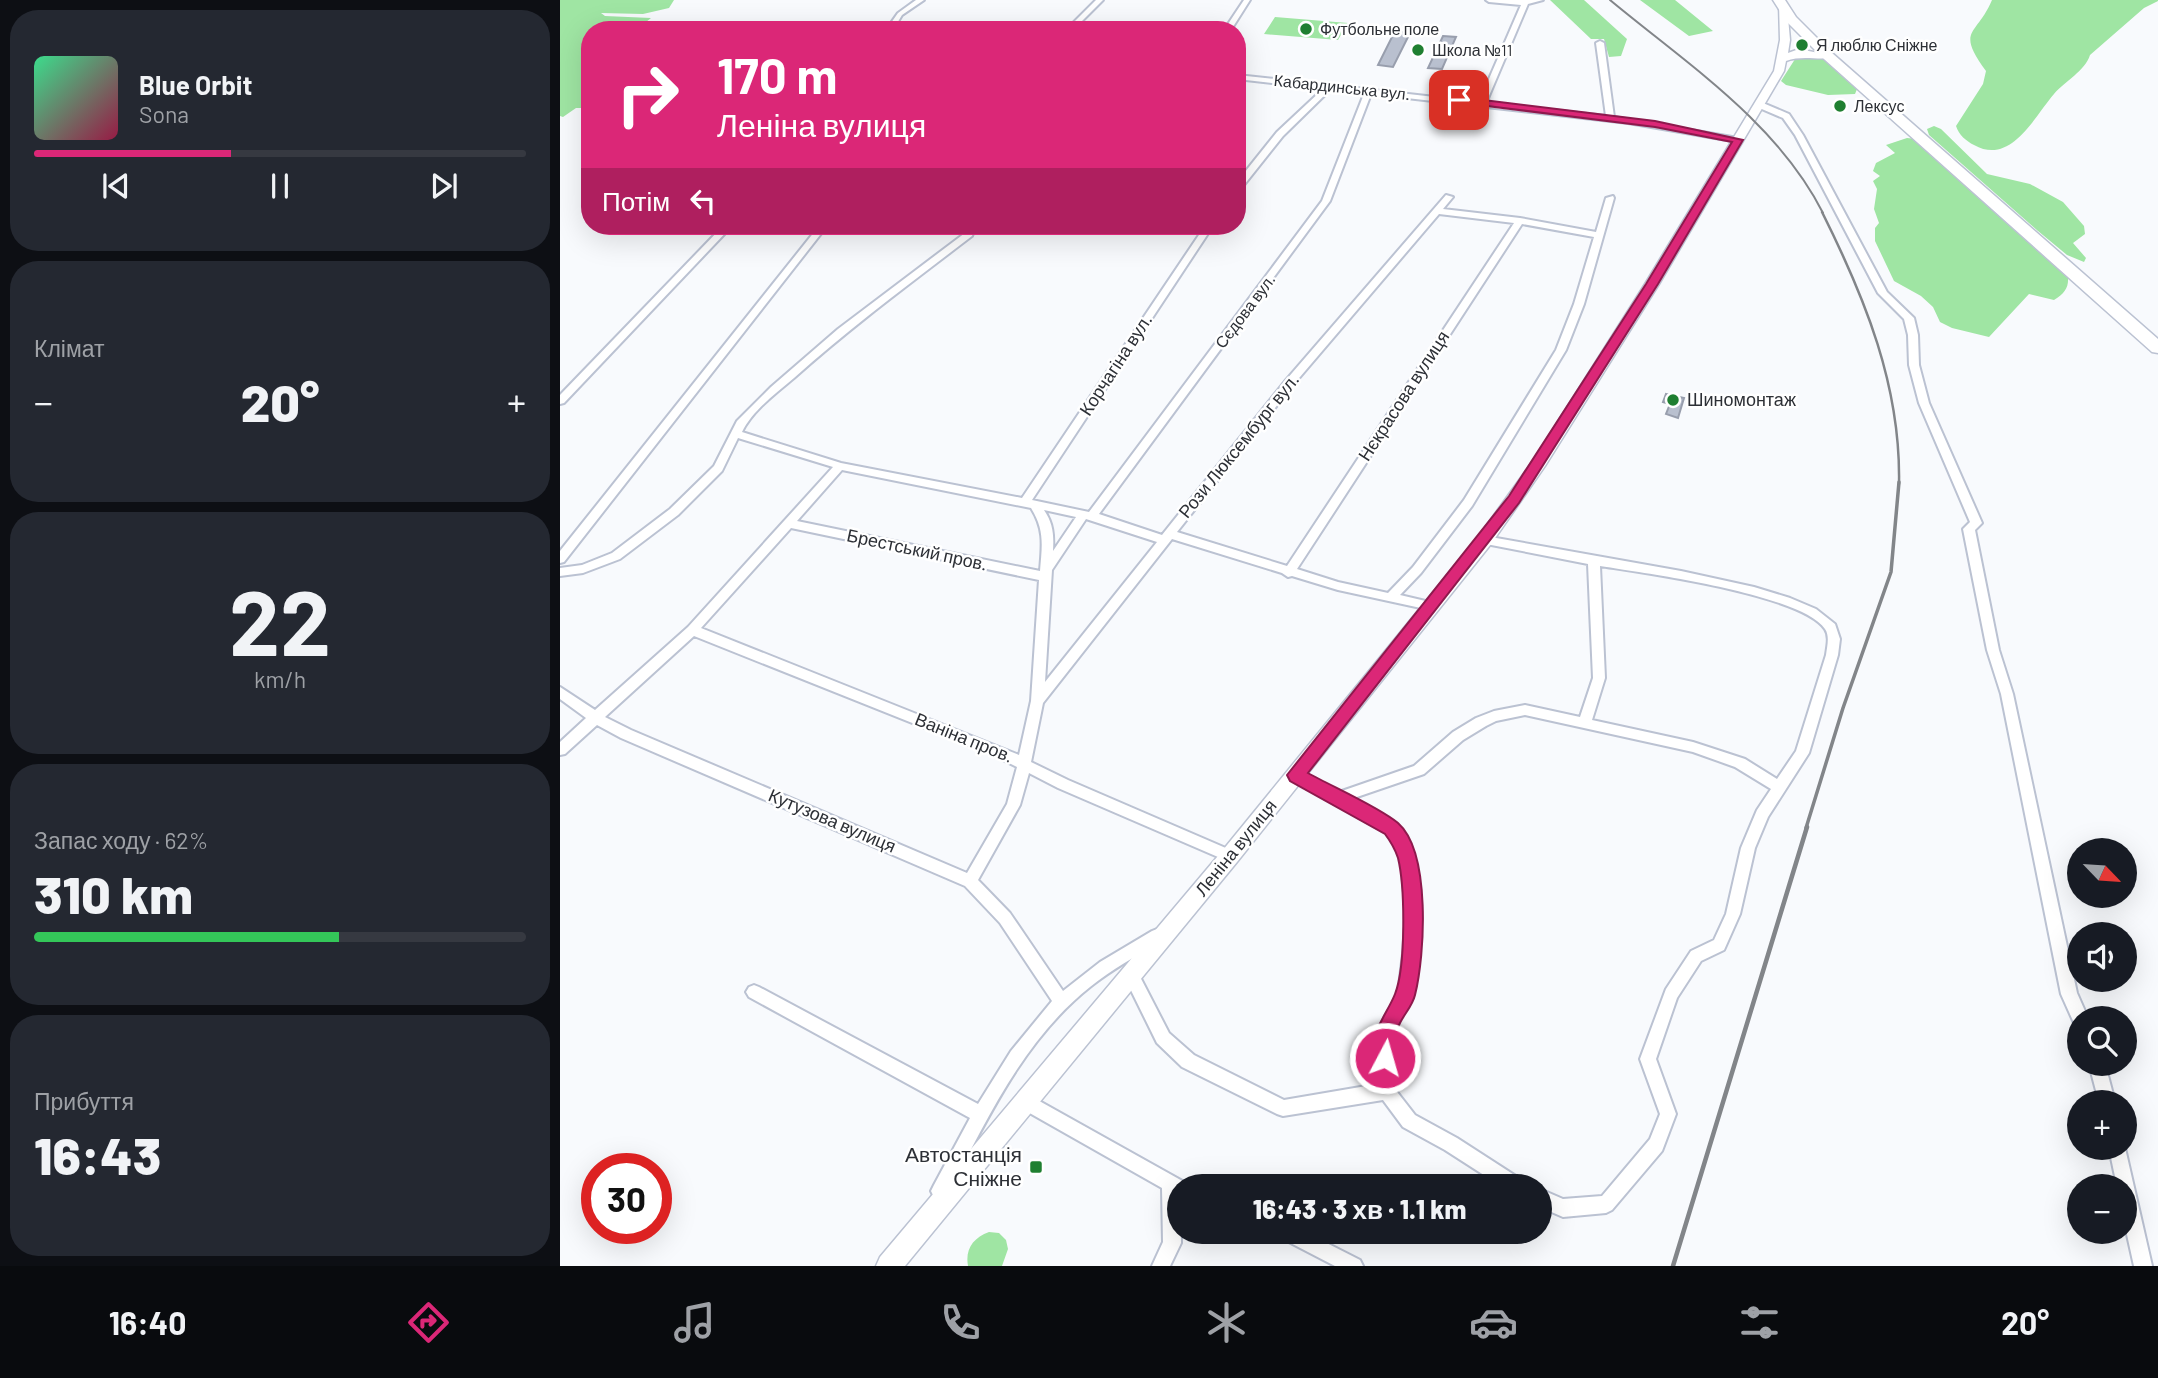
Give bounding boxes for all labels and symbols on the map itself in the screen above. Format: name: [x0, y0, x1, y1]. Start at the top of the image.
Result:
place label: Футбольне поле: [1320, 19, 1439, 38]
marker: Футбольне поле: [1298, 21, 1314, 37]
place label: Я люблю Сніжне: [1816, 35, 1938, 54]
marker: Я люблю Сніжне: [1794, 37, 1810, 53]
place label: Школа №11: [1432, 40, 1512, 59]
marker: Школа №11: [1410, 42, 1426, 58]
street label: Кабардинська вул.: [1273, 70, 1411, 103]
pin: [1429, 70, 1489, 130]
place label: Лексус: [1854, 96, 1904, 115]
marker: Лексус: [1832, 98, 1848, 114]
street label: Сєдова вул.: [1211, 270, 1279, 352]
street label: Корчагіна вул.: [1074, 309, 1156, 419]
street label: Нєкрасова вулиця: [1353, 326, 1453, 465]
street label: Рози Люксембург вул.: [1173, 369, 1303, 522]
place label: Шиномонтаж: [1687, 388, 1796, 410]
marker: Шиномонтаж: [1665, 392, 1681, 408]
street label: Брестський пров.: [845, 523, 990, 575]
street label: Ваніна пров.: [912, 707, 1017, 767]
street label: Кутузова вулиця: [765, 783, 899, 857]
street label: Леніна вулиця: [1190, 795, 1281, 900]
north arrow: [2067, 838, 2137, 908]
position arrow: [1348, 1021, 1422, 1095]
place label: Автостанція Сніжне: [905, 1141, 1022, 1190]
speed limit sign: 30: [581, 1153, 672, 1244]
marker: Автостанція Сніжне: [1028, 1159, 1044, 1175]

